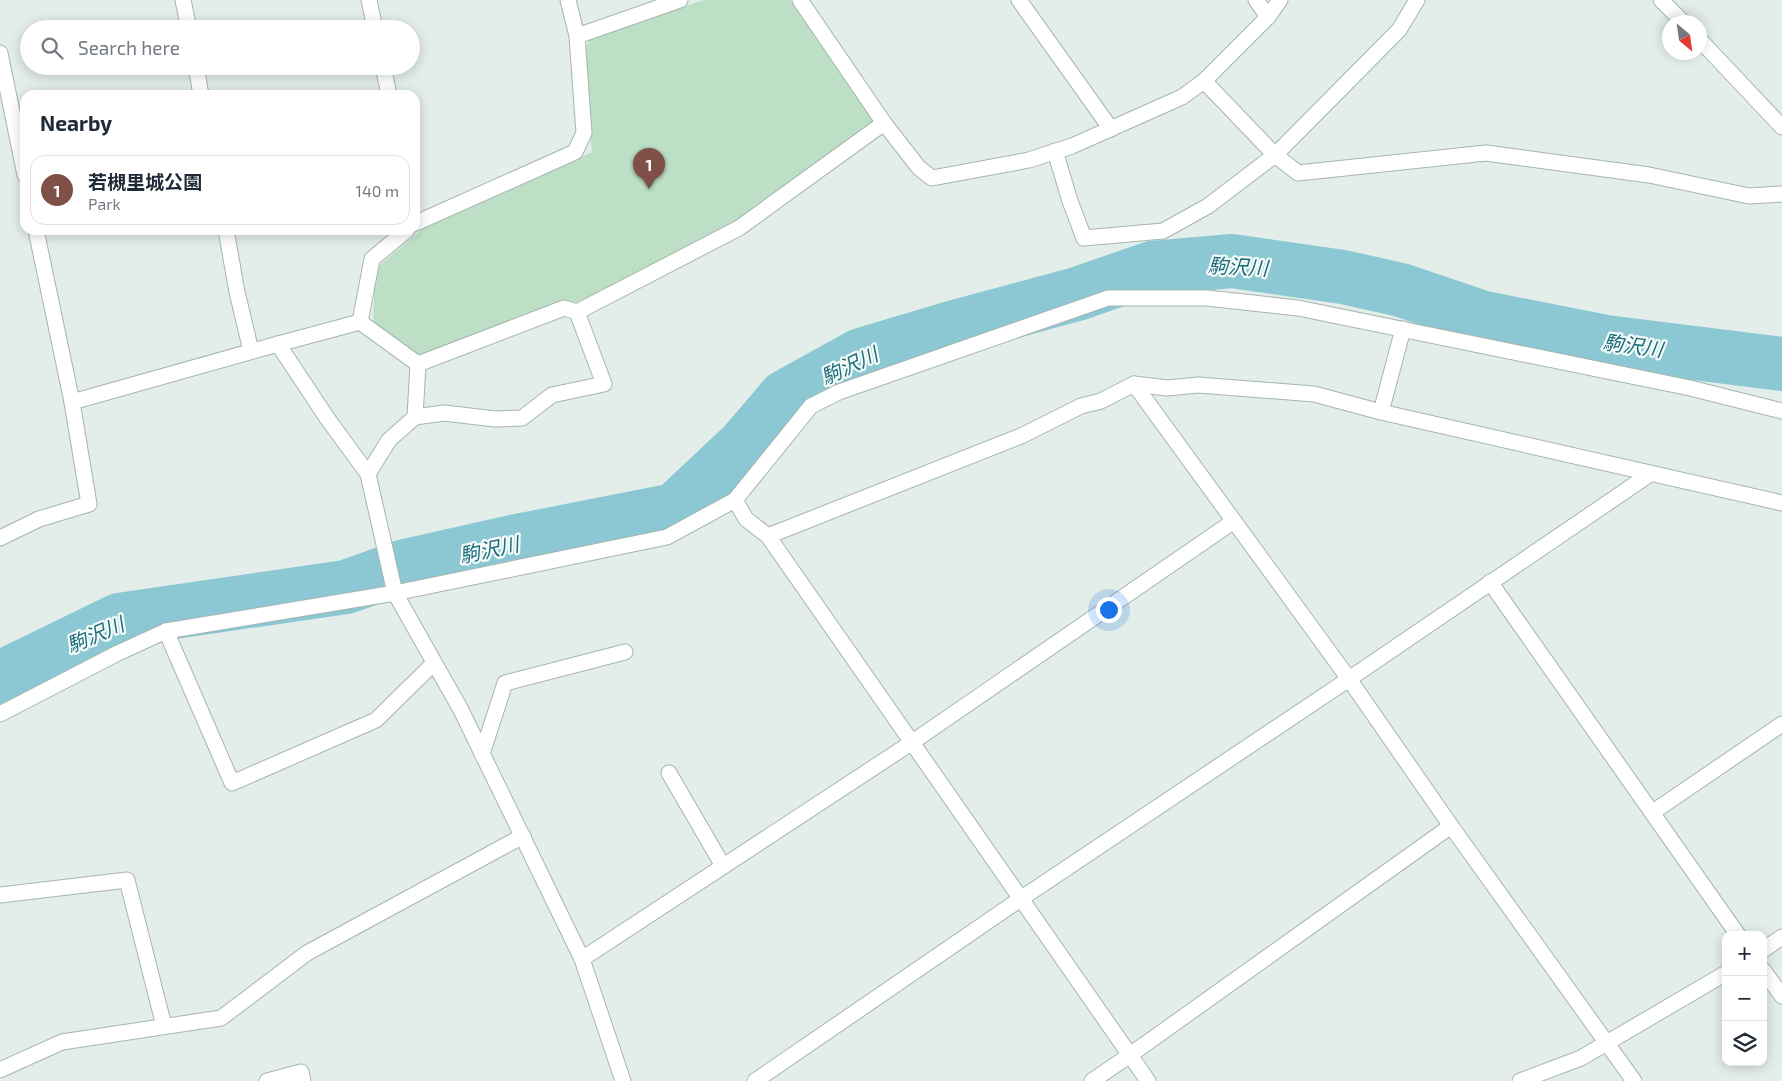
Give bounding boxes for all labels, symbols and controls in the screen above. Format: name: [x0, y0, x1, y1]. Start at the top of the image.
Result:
north arrow: [1662, 15, 1707, 60]
search box: [20, 20, 420, 75]
icon: search: [38, 34, 66, 62]
text: Search here: [78, 36, 180, 59]
text: Nearby: [40, 110, 112, 135]
pin: 1: [633, 148, 665, 189]
text: 若槻里城公園: [88, 170, 202, 193]
text: 1: [54, 181, 60, 200]
text: 140 m: [356, 181, 399, 200]
text: Park: [88, 194, 121, 213]
water label: 駒沢川: [1207, 252, 1271, 280]
water label: 駒沢川: [1602, 329, 1666, 361]
water label: 駒沢川: [817, 341, 883, 389]
water label: 駒沢川: [457, 531, 523, 567]
your location: [1096, 597, 1122, 623]
water label: 駒沢川: [63, 610, 129, 657]
map controls: [1722, 931, 1767, 1066]
button: +: [1722, 931, 1767, 976]
button: −: [1722, 976, 1767, 1021]
button: layers: [1722, 1021, 1767, 1066]

